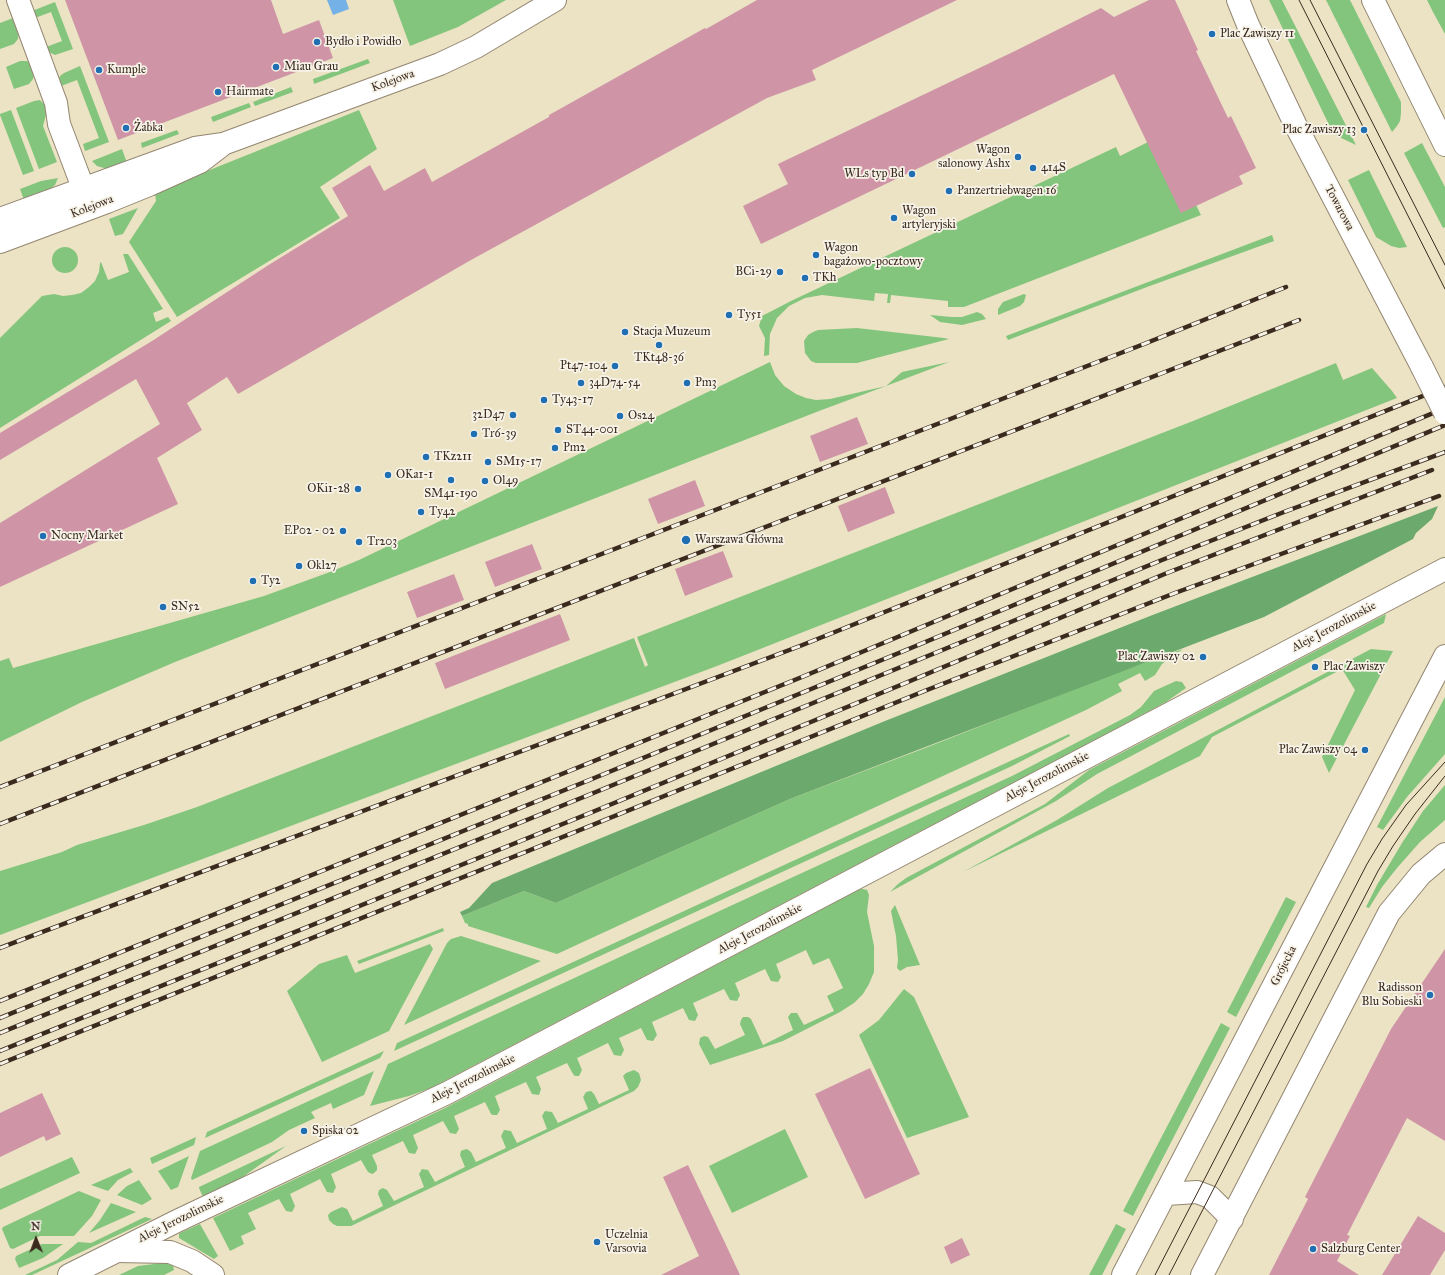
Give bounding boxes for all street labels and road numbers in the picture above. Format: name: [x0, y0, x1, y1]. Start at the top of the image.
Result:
street label: Kolejowa: [370, 67, 416, 95]
street label: Towarowa: [1321, 183, 1357, 233]
street label: Kolejowa: [69, 192, 115, 222]
street label: Aleje Jerozolimskie: [1289, 599, 1379, 655]
street label: Aleje Jerozolimskie: [1002, 749, 1092, 805]
street label: Aleje Jerozolimskie: [715, 901, 805, 957]
street label: Grójecka: [1268, 944, 1300, 988]
street label: Aleje Jerozolimskie: [428, 1051, 518, 1107]
street label: Aleje Jerozolimskie: [136, 1192, 226, 1246]

